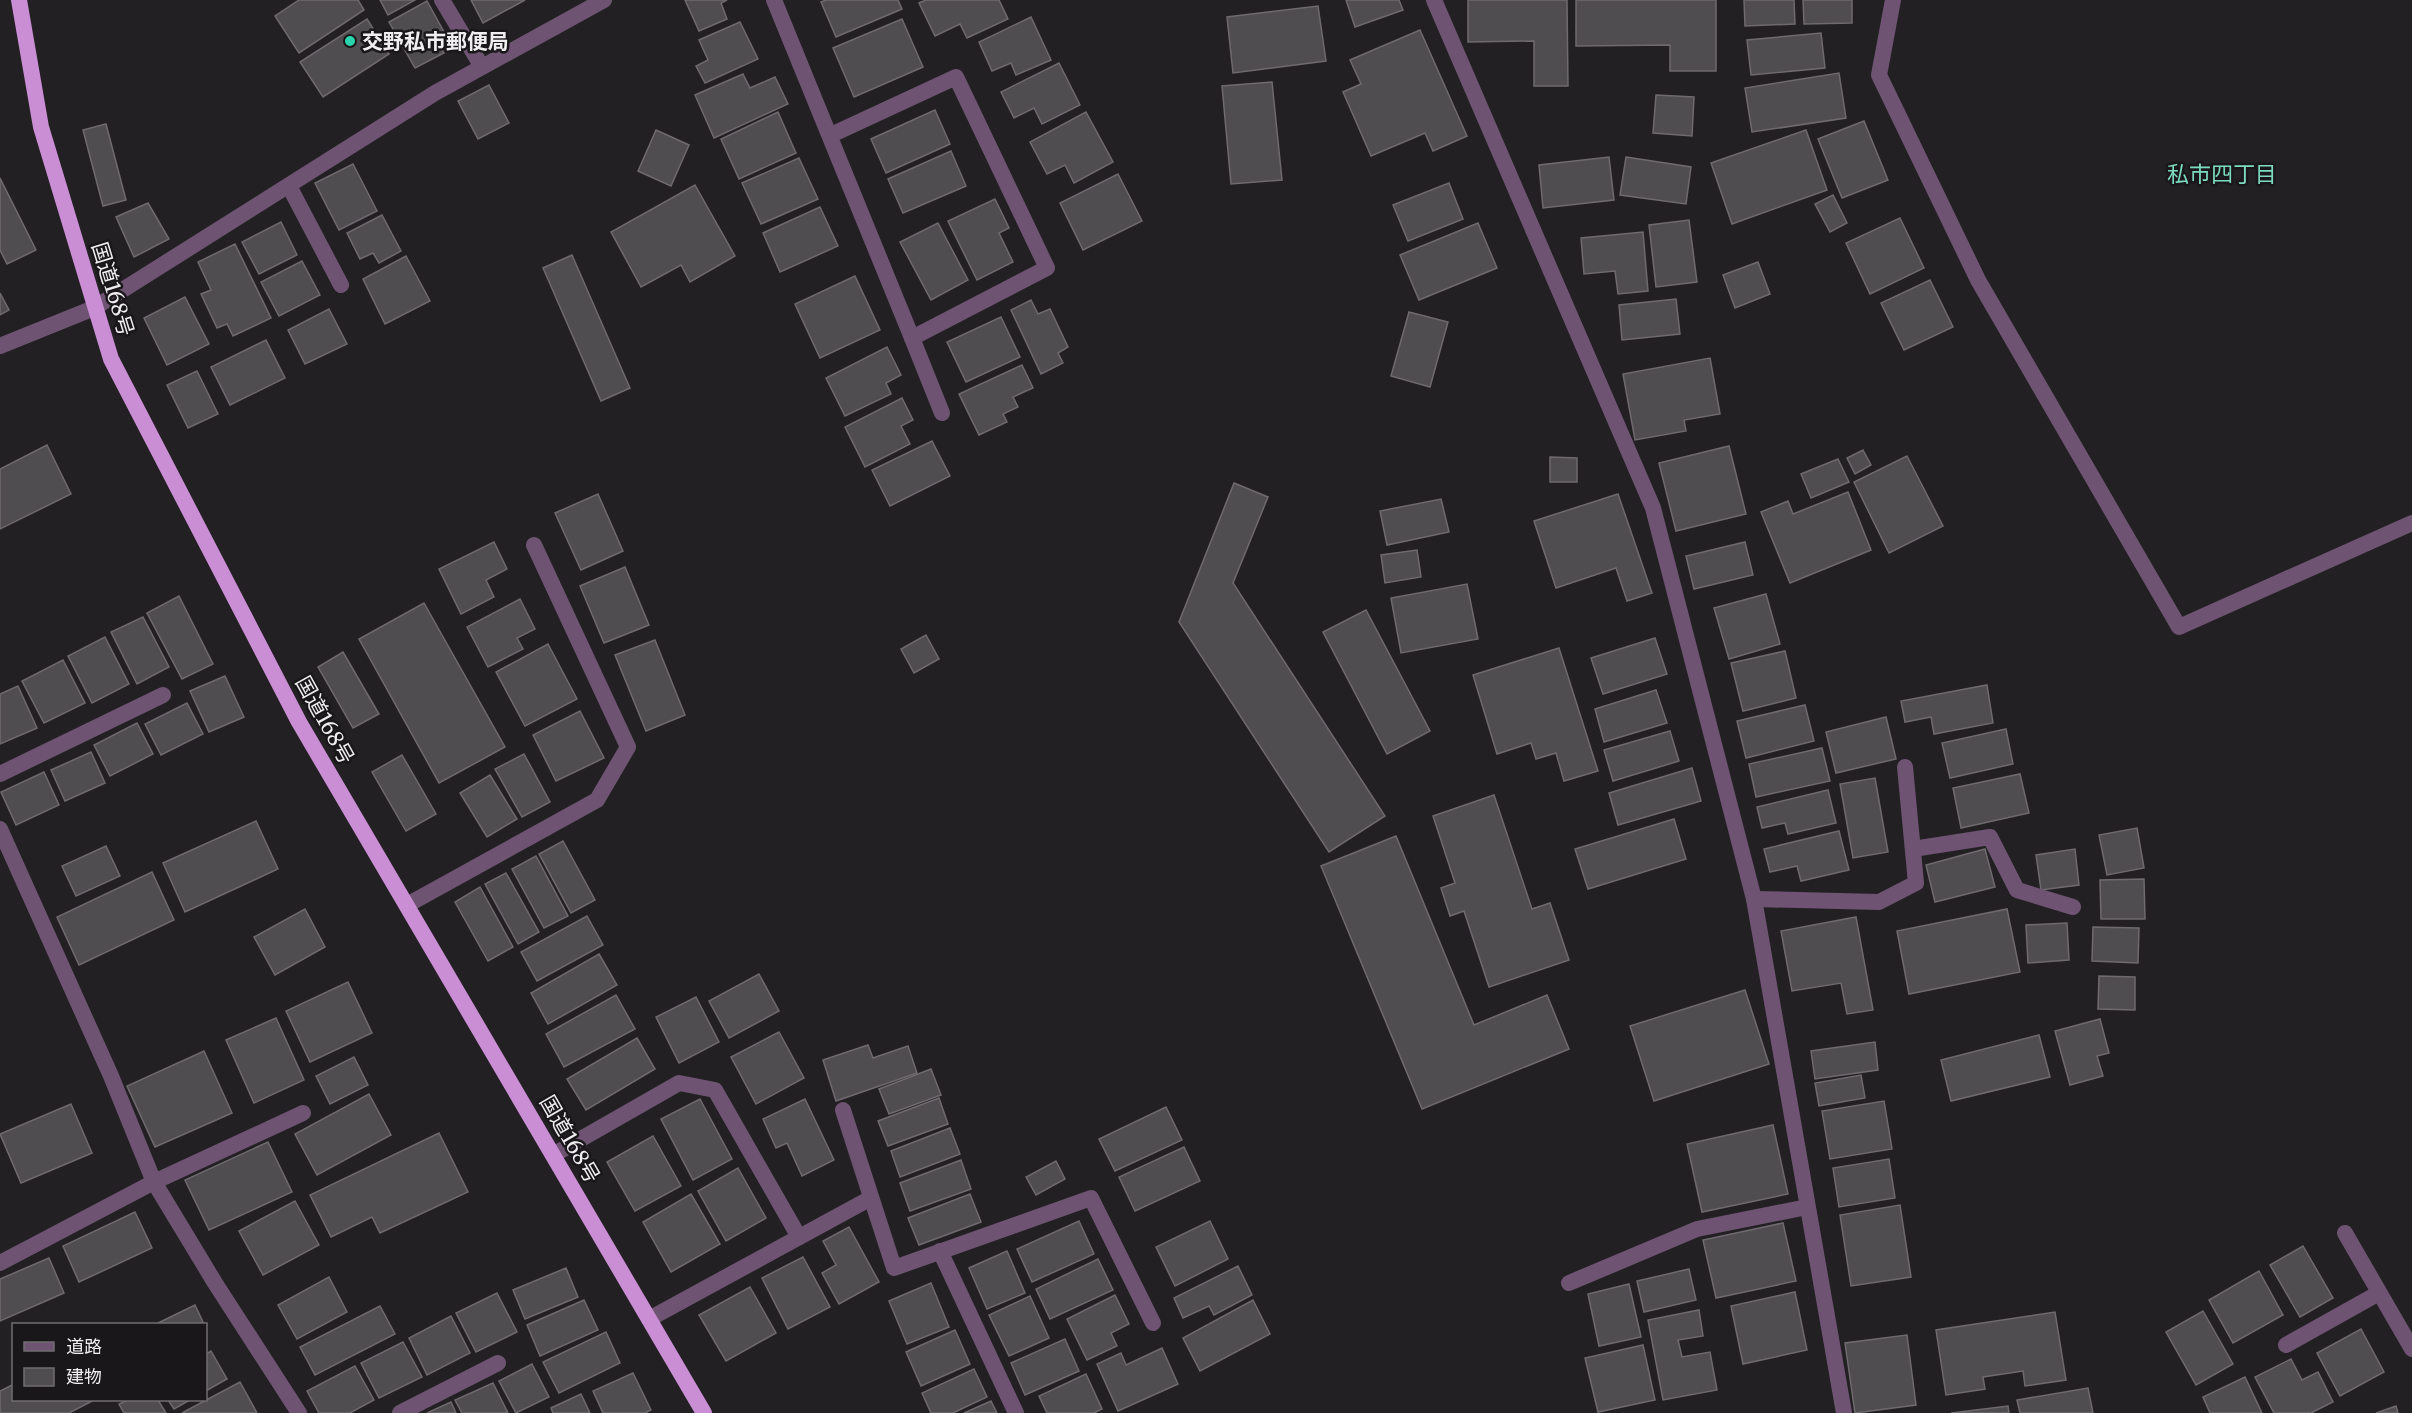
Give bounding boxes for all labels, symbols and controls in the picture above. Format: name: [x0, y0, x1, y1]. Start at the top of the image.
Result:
place label: 交野私市郵便局: [362, 28, 509, 55]
marker: 交野私市郵便局: [343, 34, 357, 48]
district label: 私市四丁目: [2167, 160, 2277, 188]
street label: 国道168号: [86, 239, 140, 339]
street label: 国道168号: [290, 671, 360, 769]
street label: 国道168号: [534, 1090, 606, 1188]
legend: [12, 1323, 207, 1401]
text: 道路: [66, 1335, 102, 1358]
text: 建物: [66, 1365, 102, 1388]

